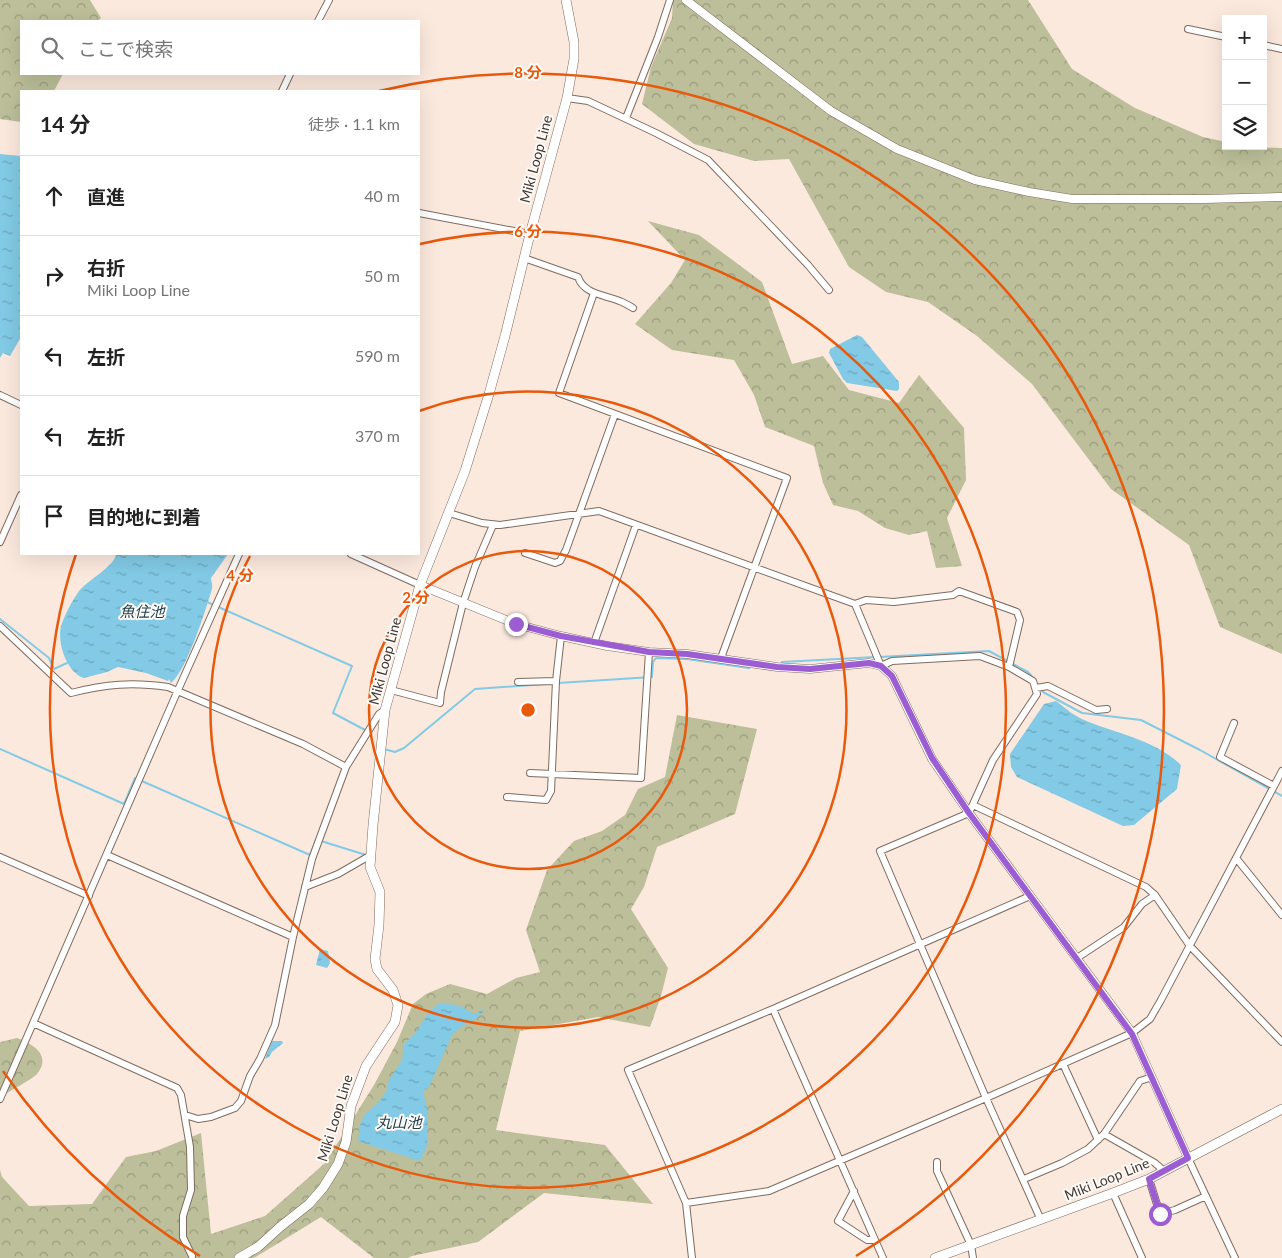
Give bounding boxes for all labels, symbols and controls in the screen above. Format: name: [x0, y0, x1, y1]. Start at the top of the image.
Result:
map controls: [1222, 15, 1267, 150]
button: +: [1222, 15, 1267, 60]
search box: [20, 20, 420, 75]
icon: search: [38, 34, 66, 62]
text: ここで検索: [78, 37, 173, 60]
button: −: [1222, 60, 1267, 105]
text: 8 分: [514, 63, 542, 81]
button: layers: [1222, 105, 1267, 150]
text: 14 分: [40, 111, 90, 136]
street label: Miki Loop Line: [516, 113, 555, 205]
text: 徒歩 · 1.1 km: [308, 114, 400, 133]
icon: ahead: [40, 182, 68, 210]
text: 直進: [87, 185, 125, 208]
text: 40 m: [364, 186, 400, 205]
text: 6 分: [514, 222, 542, 240]
text: 右折: [87, 256, 125, 279]
icon: right: [40, 262, 68, 290]
text: 50 m: [364, 266, 400, 285]
text: Miki Loop Line: [87, 280, 190, 299]
icon: left: [40, 342, 68, 370]
text: 左折: [87, 345, 125, 368]
text: 590 m: [355, 346, 400, 365]
icon: left: [40, 422, 68, 450]
text: 左折: [87, 425, 125, 448]
text: 370 m: [355, 426, 400, 445]
icon: arrive: [40, 502, 68, 530]
text: 目的地に到着: [87, 505, 201, 528]
text: 4 分: [226, 566, 254, 584]
text: 2 分: [402, 588, 430, 606]
water label: 魚住池: [119, 602, 166, 620]
route end: [505, 613, 528, 636]
street label: Miki Loop Line: [365, 615, 404, 707]
centre of rings: [519, 701, 537, 719]
street label: Miki Loop Line: [313, 1072, 356, 1163]
water label: 丸山池: [376, 1113, 423, 1131]
street label: Miki Loop Line: [1062, 1154, 1152, 1203]
route start: [1149, 1203, 1172, 1226]

